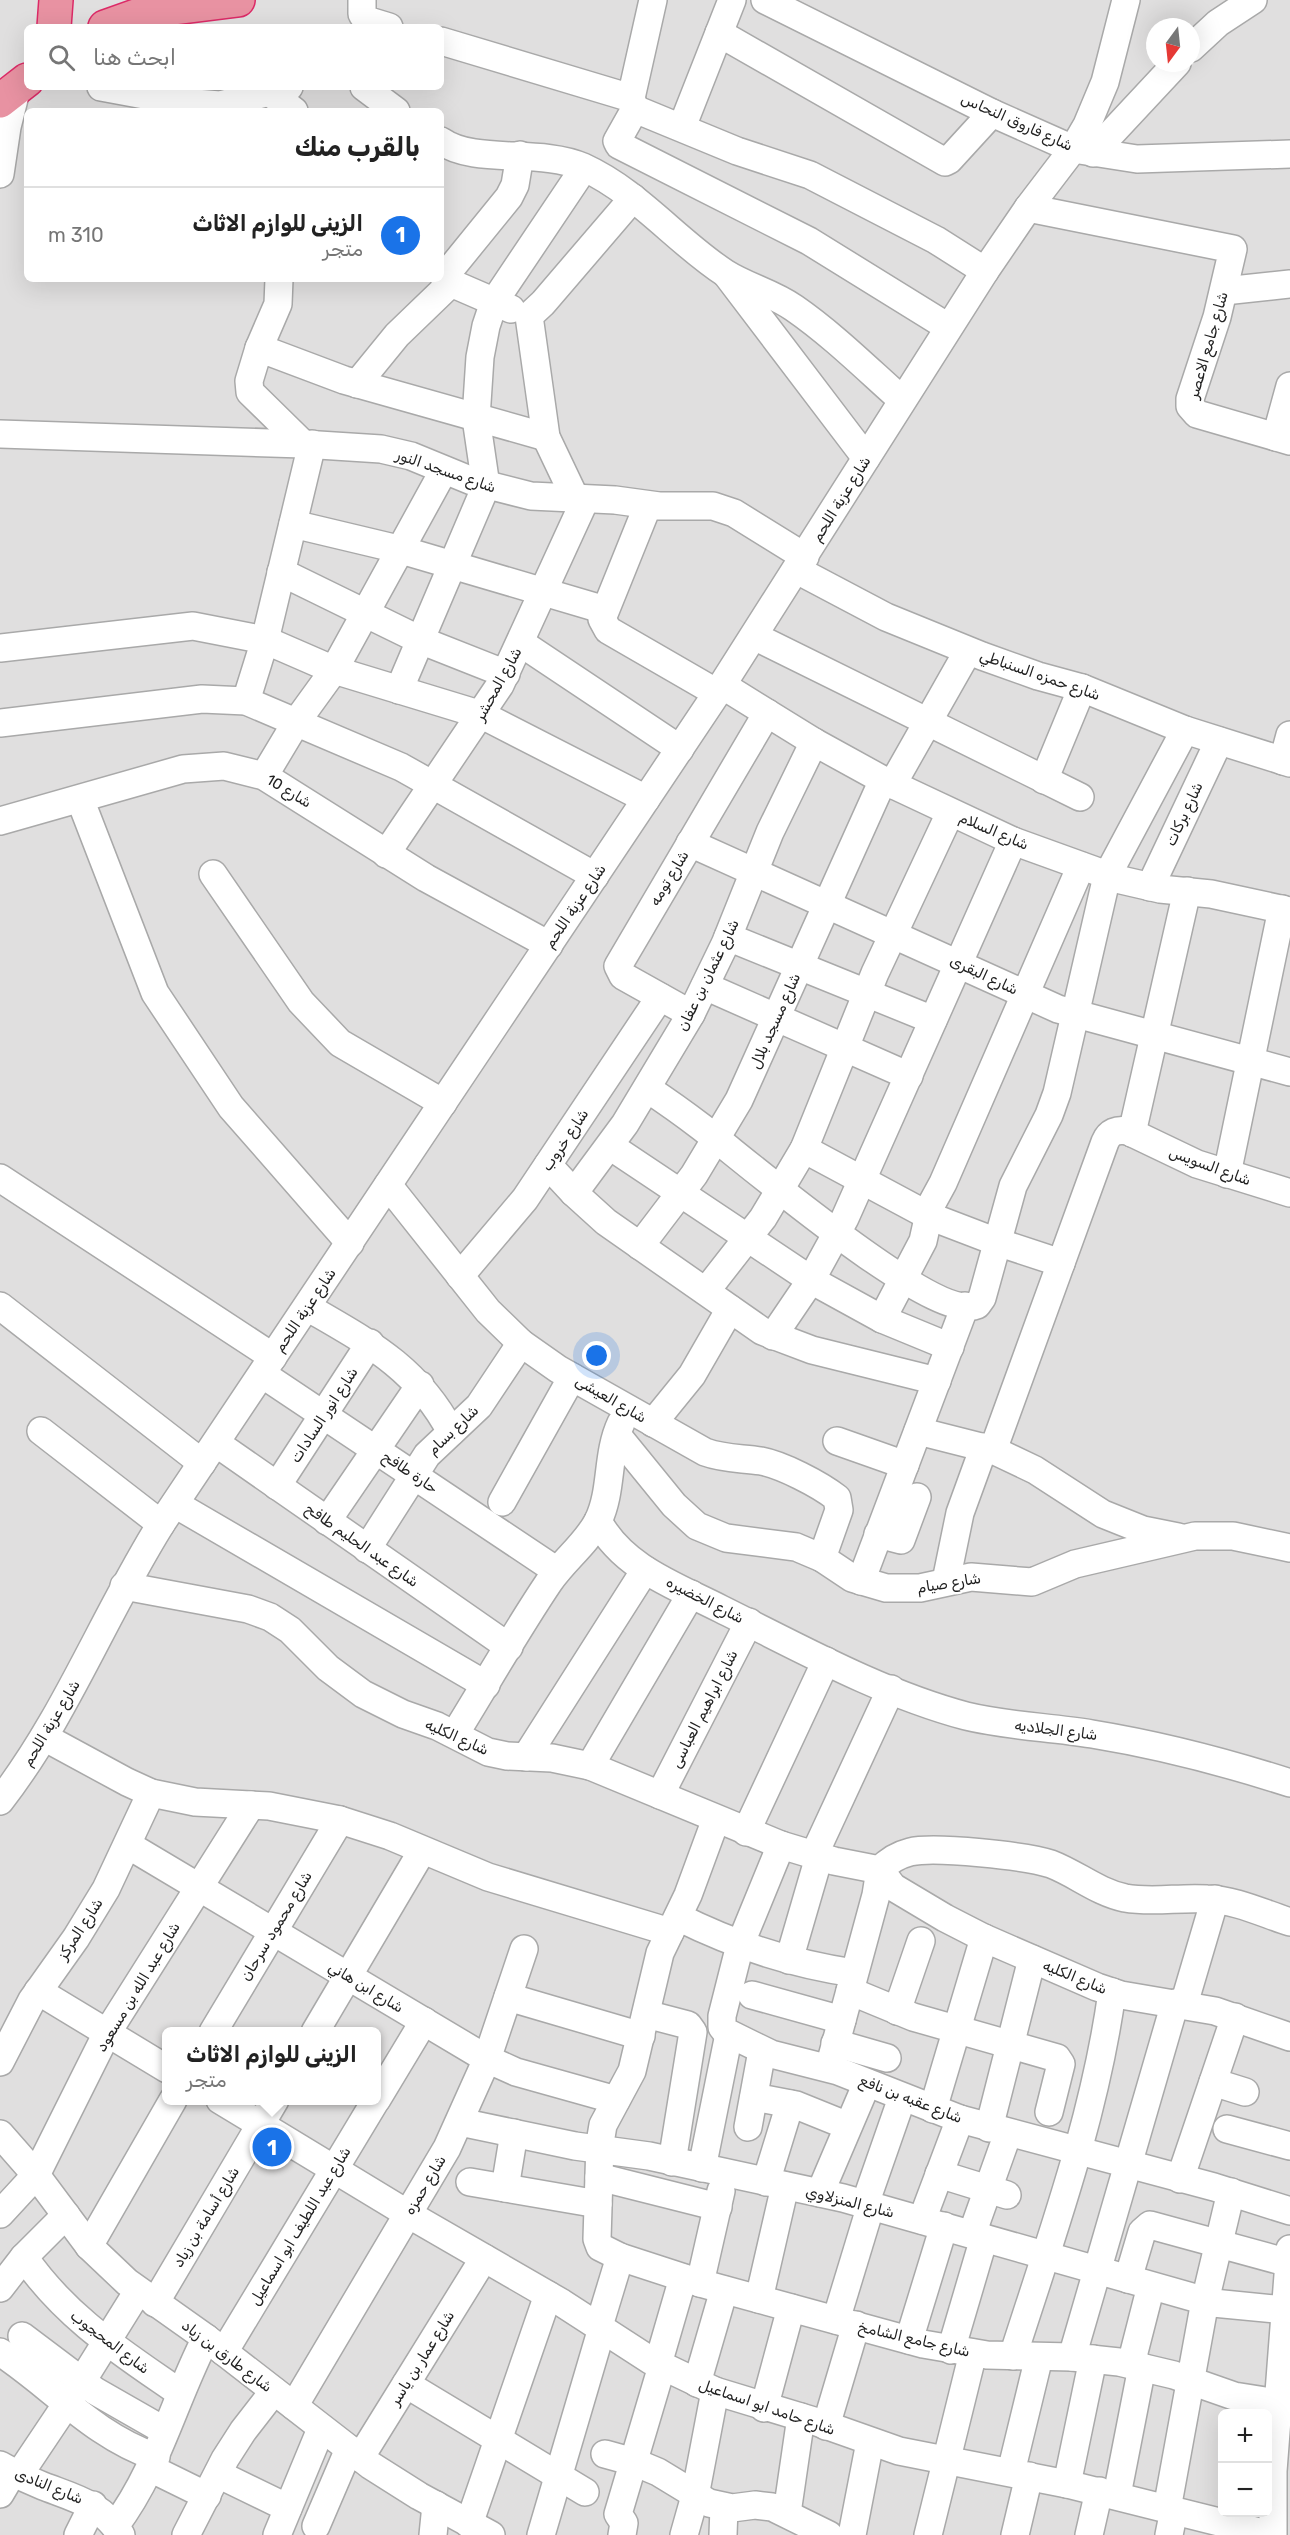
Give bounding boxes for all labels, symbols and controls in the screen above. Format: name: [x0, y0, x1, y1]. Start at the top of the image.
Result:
north arrow: [1146, 18, 1200, 72]
search box: [24, 24, 444, 90]
icon: search: [45, 41, 78, 74]
text: ابحث هنا: [93, 44, 176, 71]
street label: شارع فاروق النحاس: [958, 89, 1076, 157]
text: بالقرب منك: [295, 132, 420, 163]
text: الزينى للوازم الاثاث: [192, 210, 363, 237]
text: 310 m: [48, 223, 104, 247]
text: 1: [396, 223, 405, 247]
text: متجر: [323, 237, 363, 261]
street label: شارع جامع الاعصر: [1184, 289, 1234, 402]
street label: شارع مسجد النور: [392, 445, 498, 498]
street label: شارع عزبة اللحم: [808, 453, 876, 546]
street label: شارع المحشر: [470, 644, 527, 726]
street label: شارع حمزه السنباطي: [976, 646, 1103, 707]
street label: شارع 10: [262, 771, 315, 813]
street label: شارع بركات: [1161, 779, 1208, 850]
street label: شارع السلام: [956, 808, 1031, 856]
street label: شارع تومه: [645, 847, 694, 910]
street label: شارع عزبة اللحم: [540, 861, 611, 953]
street label: شارع عثمان بن عفان: [673, 916, 745, 1035]
street label: شارع البقرى: [946, 951, 1021, 1000]
street label: شارع مسجد بلال: [746, 970, 806, 1073]
street label: شارع خروب: [538, 1105, 594, 1176]
street label: شارع السويس: [1166, 1143, 1253, 1191]
street label: شارع عزبة اللحم: [270, 1265, 341, 1357]
your location: [582, 1341, 611, 1370]
street label: شارع انور السادات: [286, 1364, 363, 1467]
street label: شارع العيشى: [571, 1371, 650, 1428]
street label: شارع بسام: [424, 1401, 484, 1460]
street label: حارة طافح: [378, 1447, 441, 1499]
street label: شارع عبد الحليم طافح: [301, 1499, 422, 1593]
street label: شارع صيام: [916, 1569, 982, 1599]
street label: شارع الخضيره: [662, 1573, 747, 1629]
street label: شارع ابراهيم العباسى: [666, 1647, 743, 1772]
street label: شارع عزبة اللحم: [18, 1677, 86, 1770]
street label: شارع الكليه: [422, 1715, 492, 1761]
street label: شارع الجلاديه: [1013, 1716, 1098, 1746]
street label: شارع محمود سرحان: [236, 1868, 318, 1985]
street label: شارع المركز: [53, 1895, 108, 1965]
street label: شارع عبد الله بن مسعود: [92, 1919, 186, 2056]
street label: شارع الكليه: [1039, 1956, 1110, 2000]
street label: شارع ابن هاني: [324, 1957, 407, 2019]
popup: [162, 2027, 381, 2105]
text: الزينى للوازم الاثاث: [186, 2041, 357, 2068]
text: متجر: [186, 2068, 227, 2092]
street label: شارع عقبه بن نافع: [856, 2071, 965, 2129]
pin: 1: [252, 2124, 292, 2170]
street label: شارع عبد اللطيف ابو اسماعيل: [245, 2143, 356, 2310]
street label: شارع حمزه: [400, 2152, 452, 2219]
street label: شارع أسامة بن زياد: [169, 2163, 245, 2272]
street label: شارع المنزلاوي: [803, 2182, 896, 2224]
street label: شارع المحجوب: [66, 2306, 153, 2379]
street label: شارع عمار بن ياسر: [385, 2307, 460, 2411]
street label: شارع طارق بن زياد: [177, 2316, 276, 2398]
street label: شارع جامع الشامخ: [856, 2317, 972, 2363]
street label: شارع حامد ابو اسماعيل: [696, 2375, 838, 2441]
map controls: [1218, 2409, 1272, 2517]
button: +: [1218, 2409, 1272, 2463]
button: −: [1218, 2463, 1272, 2517]
street label: شارع النادى: [12, 2464, 86, 2510]

